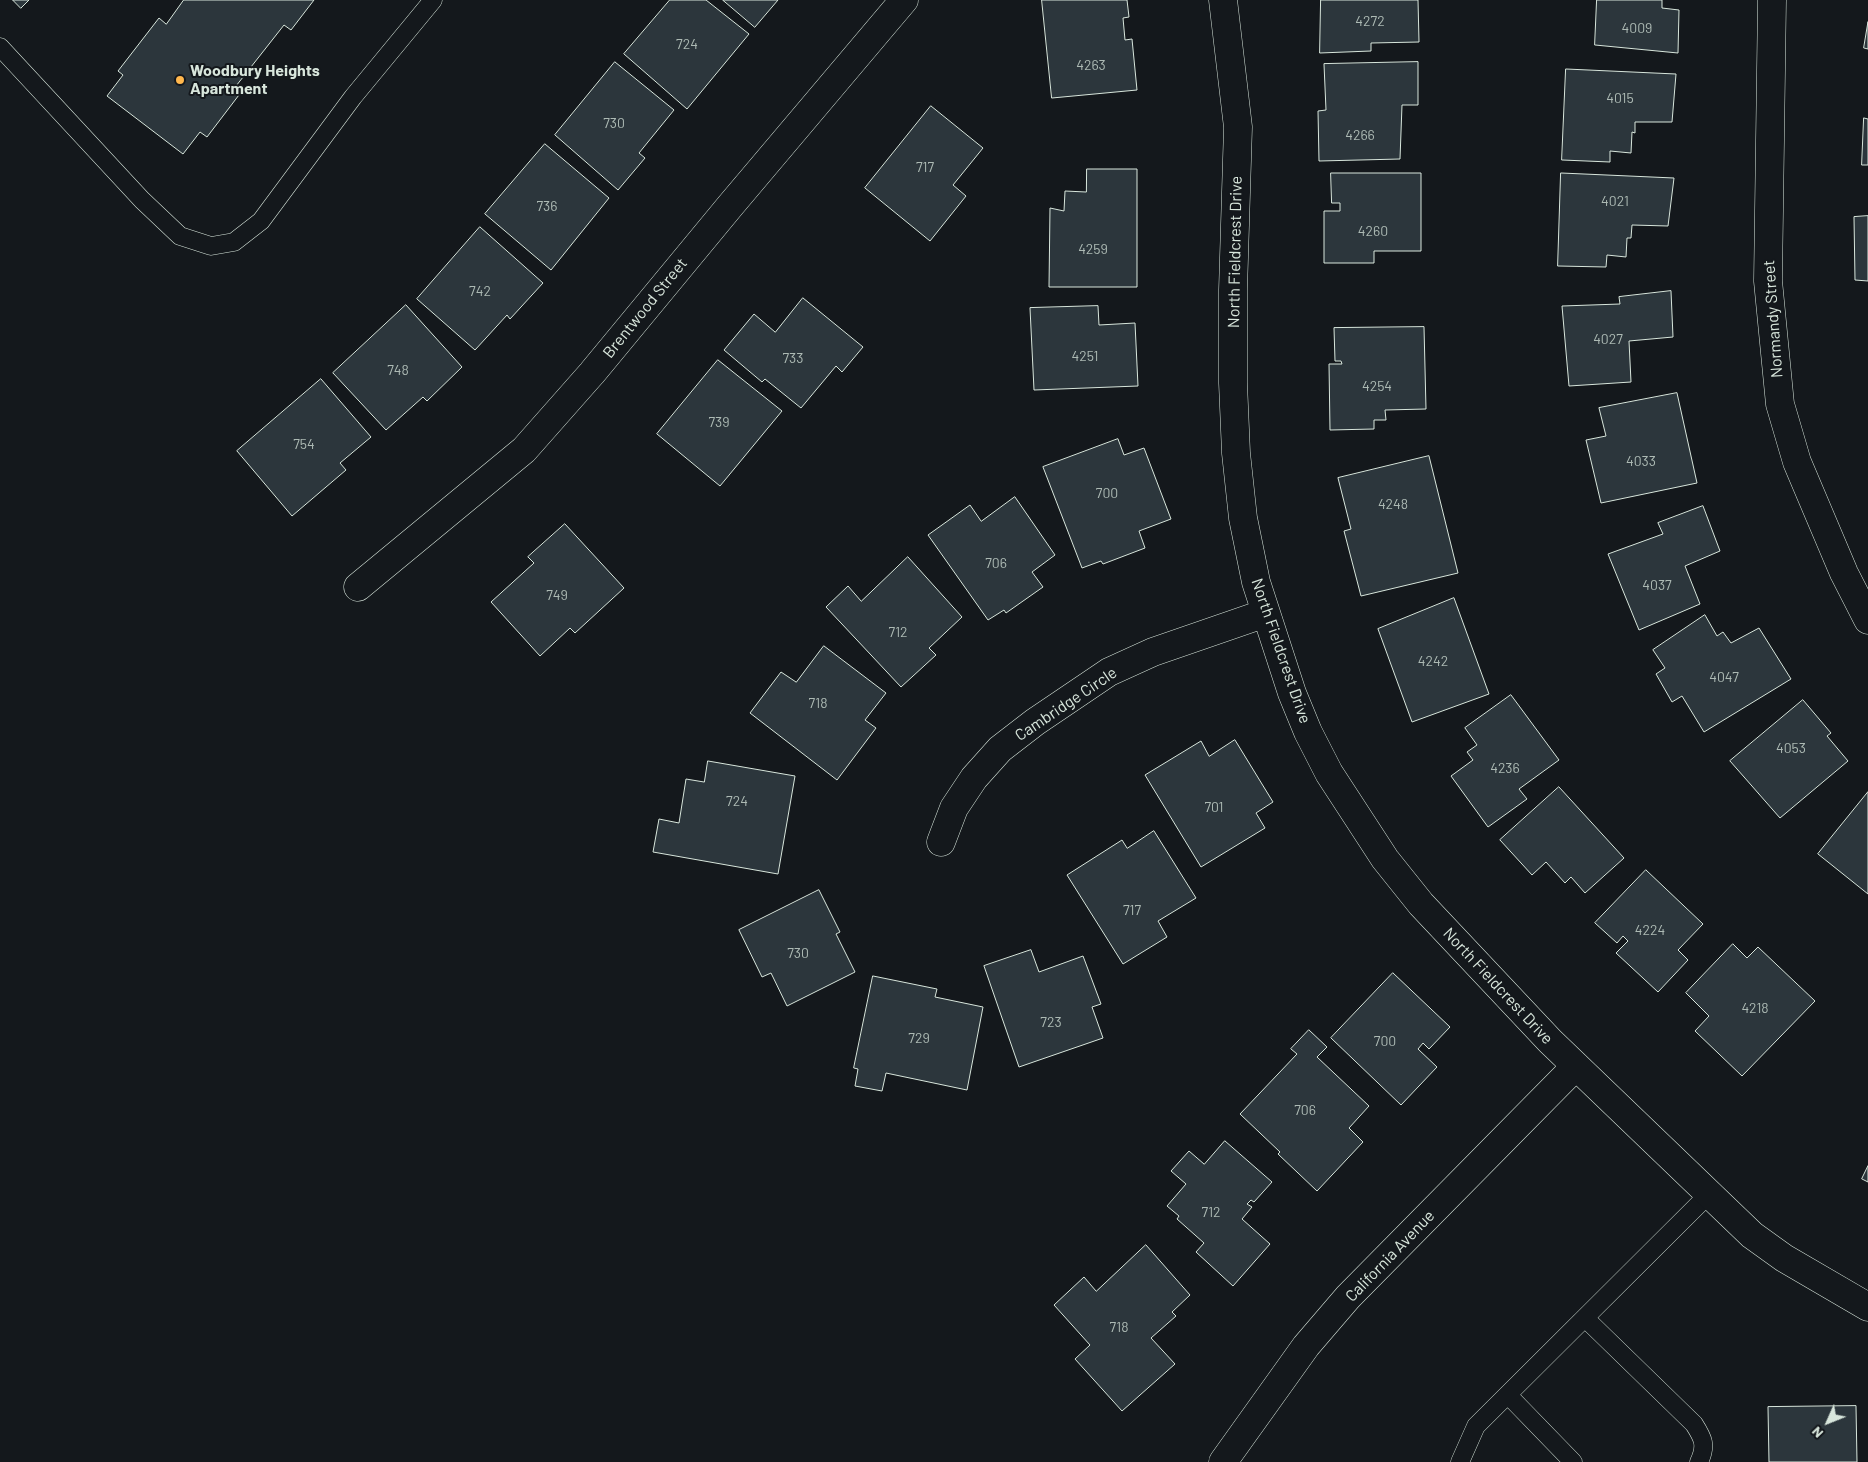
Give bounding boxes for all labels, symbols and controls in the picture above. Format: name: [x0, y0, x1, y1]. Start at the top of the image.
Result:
house number: 4272: [1355, 13, 1385, 29]
house number: 4009: [1622, 20, 1652, 36]
house number: 724: [676, 36, 698, 52]
house number: 4263: [1076, 57, 1106, 73]
place label: Woodbury Heights Apartment: [190, 61, 320, 99]
marker: Woodbury Heights Apartment: [174, 74, 186, 86]
house number: 4015: [1606, 90, 1634, 106]
house number: 730: [603, 115, 625, 131]
house number: 4266: [1345, 127, 1375, 143]
house number: 717: [916, 159, 934, 175]
street label: North Fieldcrest Drive: [1224, 176, 1246, 328]
house number: 4021: [1601, 193, 1629, 209]
house number: 736: [536, 198, 558, 214]
house number: 4260: [1358, 223, 1388, 239]
house number: 4259: [1078, 241, 1108, 257]
street label: Brentwood Street: [599, 254, 691, 362]
street label: Normandy Street: [1759, 259, 1787, 379]
house number: 742: [469, 283, 491, 299]
house number: 4027: [1593, 331, 1623, 347]
house number: 4251: [1072, 348, 1098, 364]
house number: 733: [782, 350, 804, 366]
house number: 748: [387, 362, 409, 378]
house number: 4254: [1362, 378, 1392, 394]
house number: 739: [708, 414, 730, 430]
house number: 754: [293, 436, 315, 452]
house number: 4033: [1626, 453, 1656, 469]
house number: 700: [1096, 485, 1118, 501]
house number: 4248: [1378, 496, 1408, 512]
house number: 706: [985, 555, 1007, 571]
street label: North Fieldcrest Drive: [1247, 576, 1315, 726]
house number: 4037: [1642, 577, 1672, 593]
house number: 749: [546, 587, 568, 603]
house number: 712: [888, 624, 908, 640]
house number: 4242: [1418, 653, 1448, 669]
street label: Cambridge Circle: [1011, 663, 1121, 745]
house number: 4047: [1709, 669, 1739, 685]
house number: 718: [809, 695, 827, 711]
house number: 4053: [1776, 740, 1806, 756]
house number: 4236: [1490, 760, 1520, 776]
house number: 724: [726, 793, 748, 809]
house number: 701: [1204, 799, 1224, 815]
house number: 717: [1123, 902, 1141, 918]
house number: 4224: [1635, 922, 1665, 938]
street label: North Fieldcrest Drive: [1439, 924, 1557, 1048]
house number: 730: [787, 945, 809, 961]
house number: 4218: [1741, 1000, 1769, 1016]
house number: 723: [1040, 1014, 1062, 1030]
house number: 729: [908, 1030, 930, 1046]
house number: 700: [1374, 1033, 1396, 1049]
house number: 706: [1294, 1102, 1316, 1118]
house number: 712: [1201, 1204, 1221, 1220]
street label: California Avenue: [1341, 1206, 1439, 1306]
house number: 718: [1110, 1319, 1128, 1335]
north arrow: [1803, 1397, 1853, 1447]
text: N: [1808, 1424, 1826, 1442]

